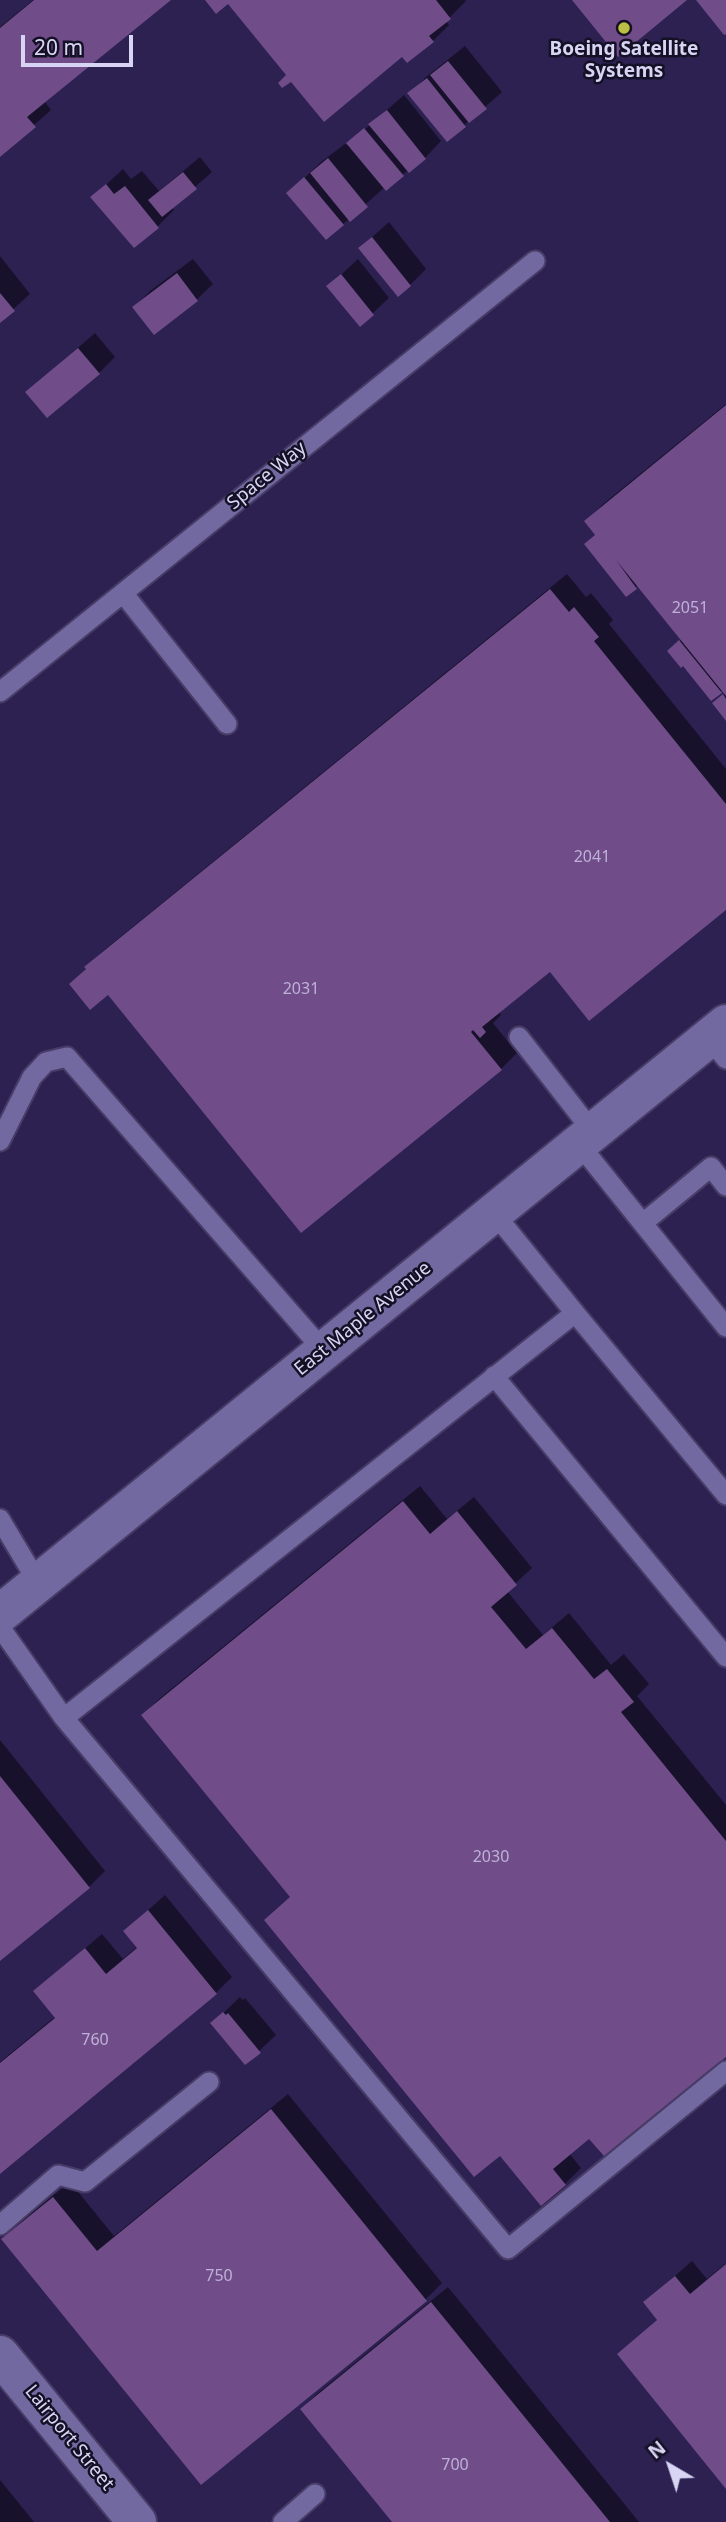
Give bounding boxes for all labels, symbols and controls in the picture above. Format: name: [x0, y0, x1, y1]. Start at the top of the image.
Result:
marker: Boeing Satellite Systems: [616, 20, 632, 36]
scale bar: [24, 21, 136, 65]
text: 20 m: [34, 33, 83, 61]
place label: Boeing Satellite Systems: [550, 39, 698, 83]
street label: Space Way: [223, 437, 311, 515]
house number: 2051: [672, 598, 708, 618]
house number: 2041: [574, 847, 610, 867]
house number: 2031: [283, 979, 319, 999]
street label: East Maple Avenue: [290, 1257, 436, 1381]
house number: 2030: [473, 1847, 509, 1867]
house number: 760: [81, 2030, 109, 2050]
house number: 750: [205, 2266, 233, 2286]
street label: Lairport Street: [19, 2381, 119, 2495]
north arrow: [635, 2431, 705, 2501]
text: N: [643, 2435, 671, 2465]
house number: 700: [441, 2455, 469, 2475]

